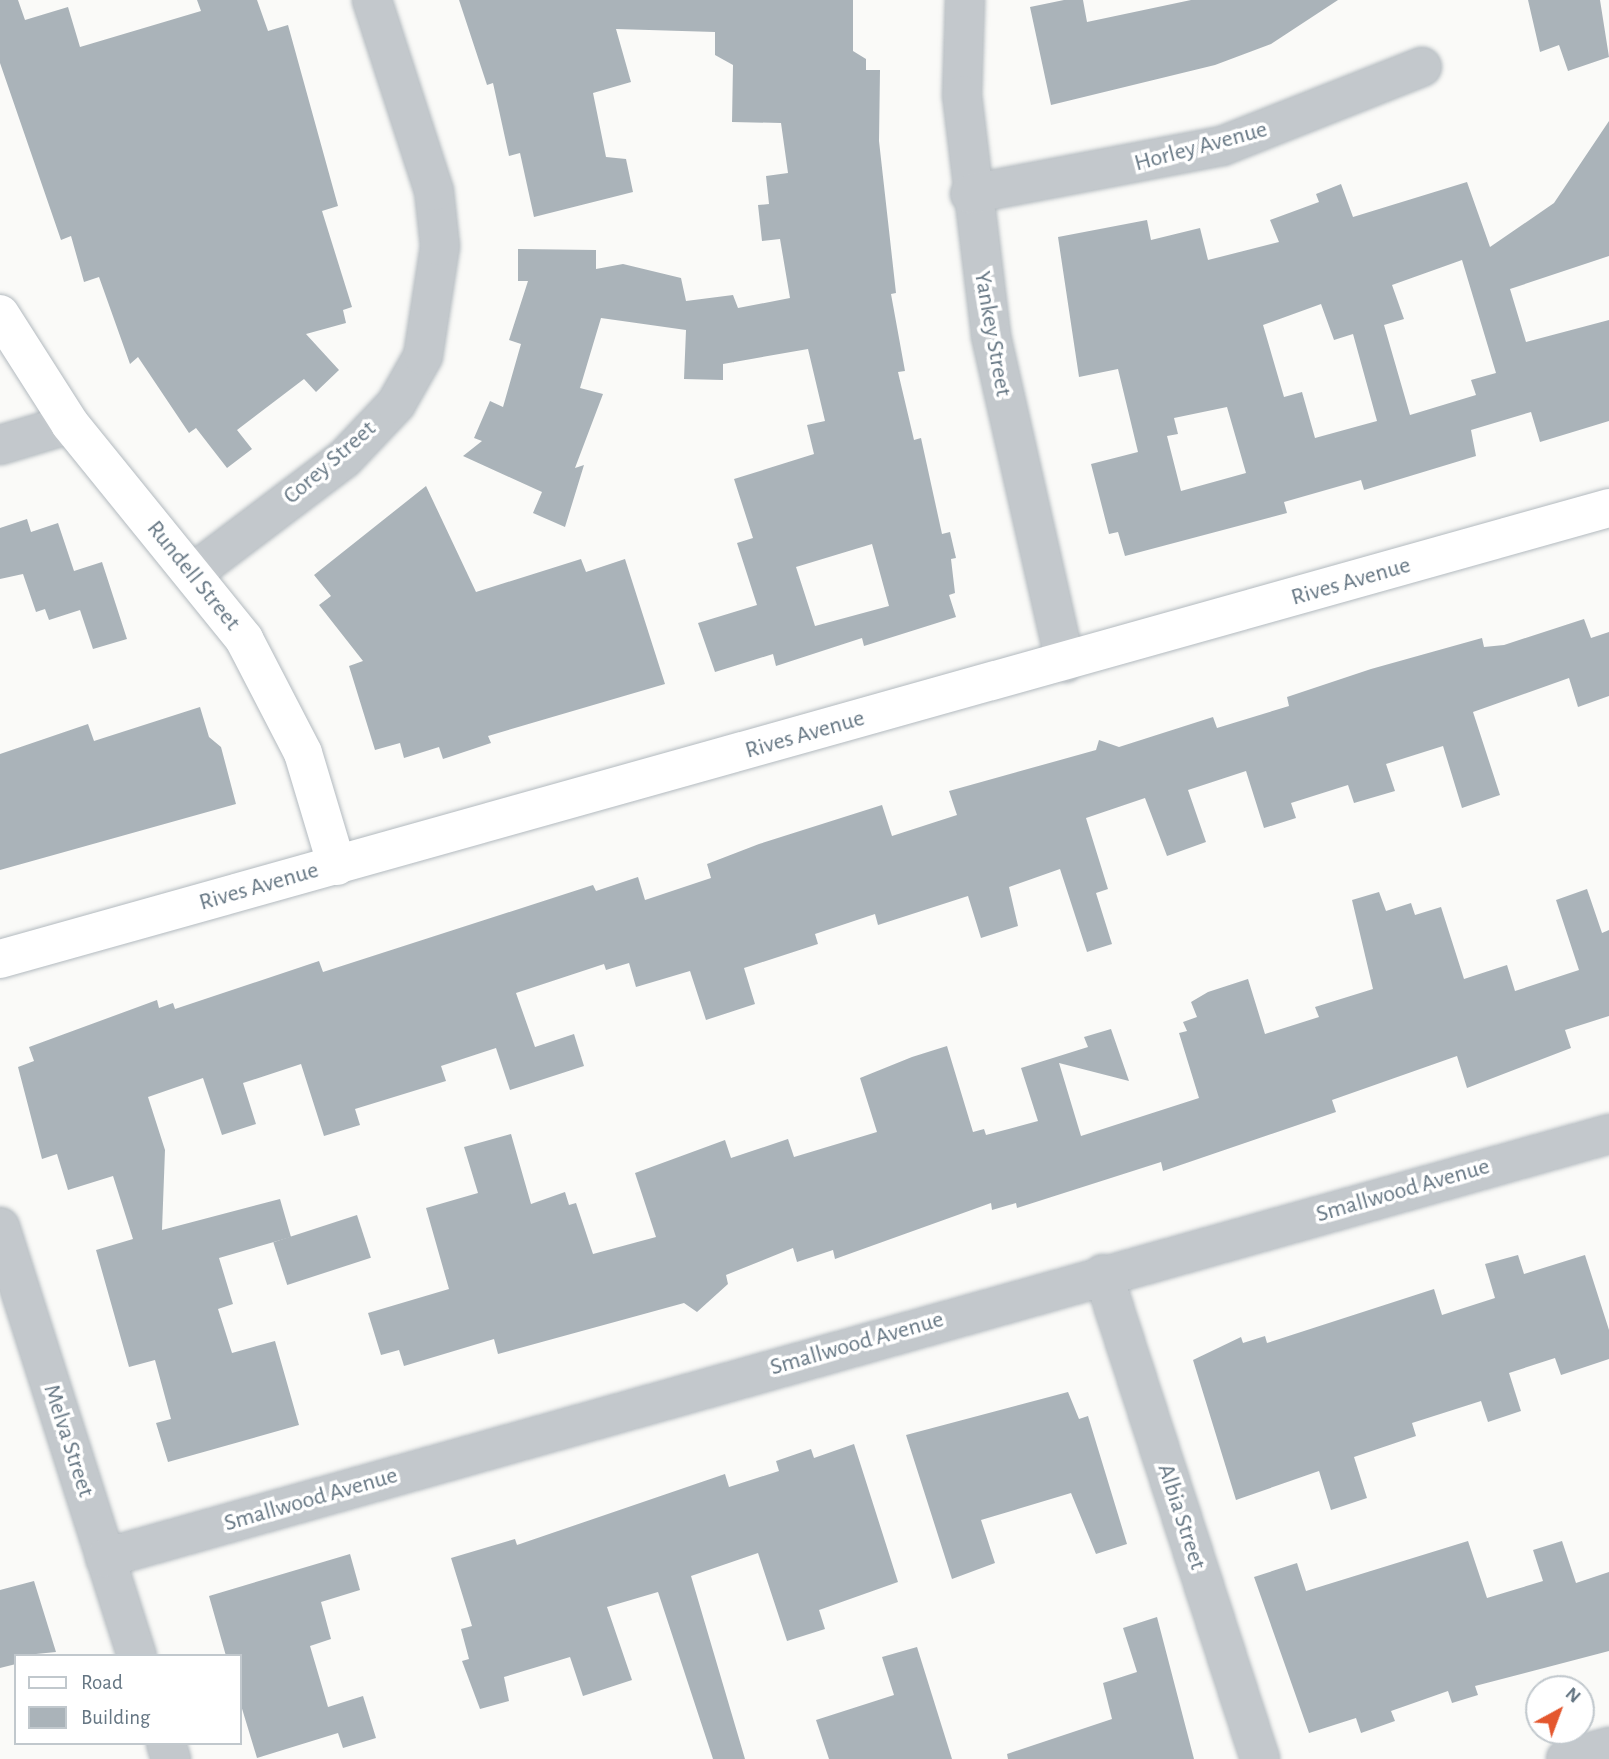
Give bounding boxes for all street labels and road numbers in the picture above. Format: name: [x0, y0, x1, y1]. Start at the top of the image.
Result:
street label: Horley Avenue: [1131, 115, 1271, 179]
street label: Yankey Street: [967, 269, 1017, 399]
street label: Corey Street: [278, 415, 382, 511]
street label: Rundell Street: [140, 515, 246, 637]
street label: Rives Avenue: [1288, 551, 1414, 613]
street label: Rives Avenue: [742, 704, 868, 766]
street label: Rives Avenue: [196, 856, 322, 918]
street label: Smallwood Avenue: [1313, 1152, 1493, 1230]
street label: Smallwood Avenue: [767, 1305, 947, 1383]
street label: Melva Street: [36, 1381, 100, 1501]
street label: Albia Street: [1150, 1460, 1212, 1574]
street label: Smallwood Avenue: [221, 1461, 401, 1539]

